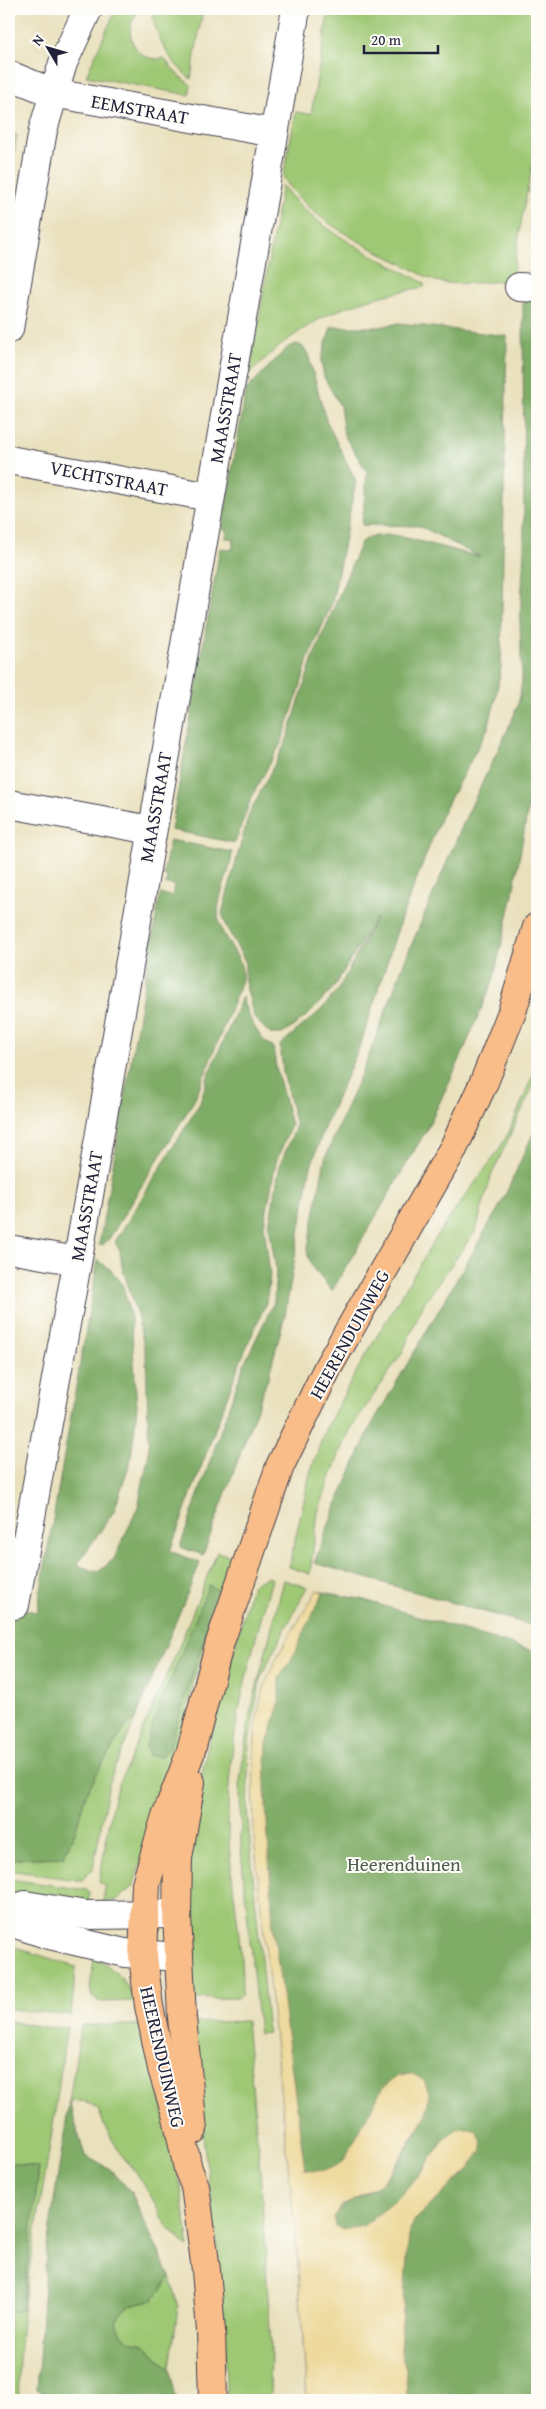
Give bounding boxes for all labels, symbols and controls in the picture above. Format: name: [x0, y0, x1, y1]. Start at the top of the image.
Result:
north arrow: [22, 22, 72, 72]
scale bar: [364, 22, 437, 54]
text: 20 m: [371, 29, 402, 50]
text: N: [27, 30, 49, 50]
street label: EEMSTRAAT: [89, 87, 191, 131]
street label: MAASSTRAAT: [202, 350, 249, 465]
street label: VECHTSTRAAT: [48, 453, 171, 503]
street label: MAASSTRAAT: [132, 749, 179, 864]
street label: MAASSTRAAT: [63, 1148, 110, 1263]
street label: HEERENDUINWEG: [302, 1264, 396, 1404]
park label: Heerenduinen: [347, 1850, 461, 1878]
street label: HEERENDUINWEG: [133, 1984, 193, 2130]

